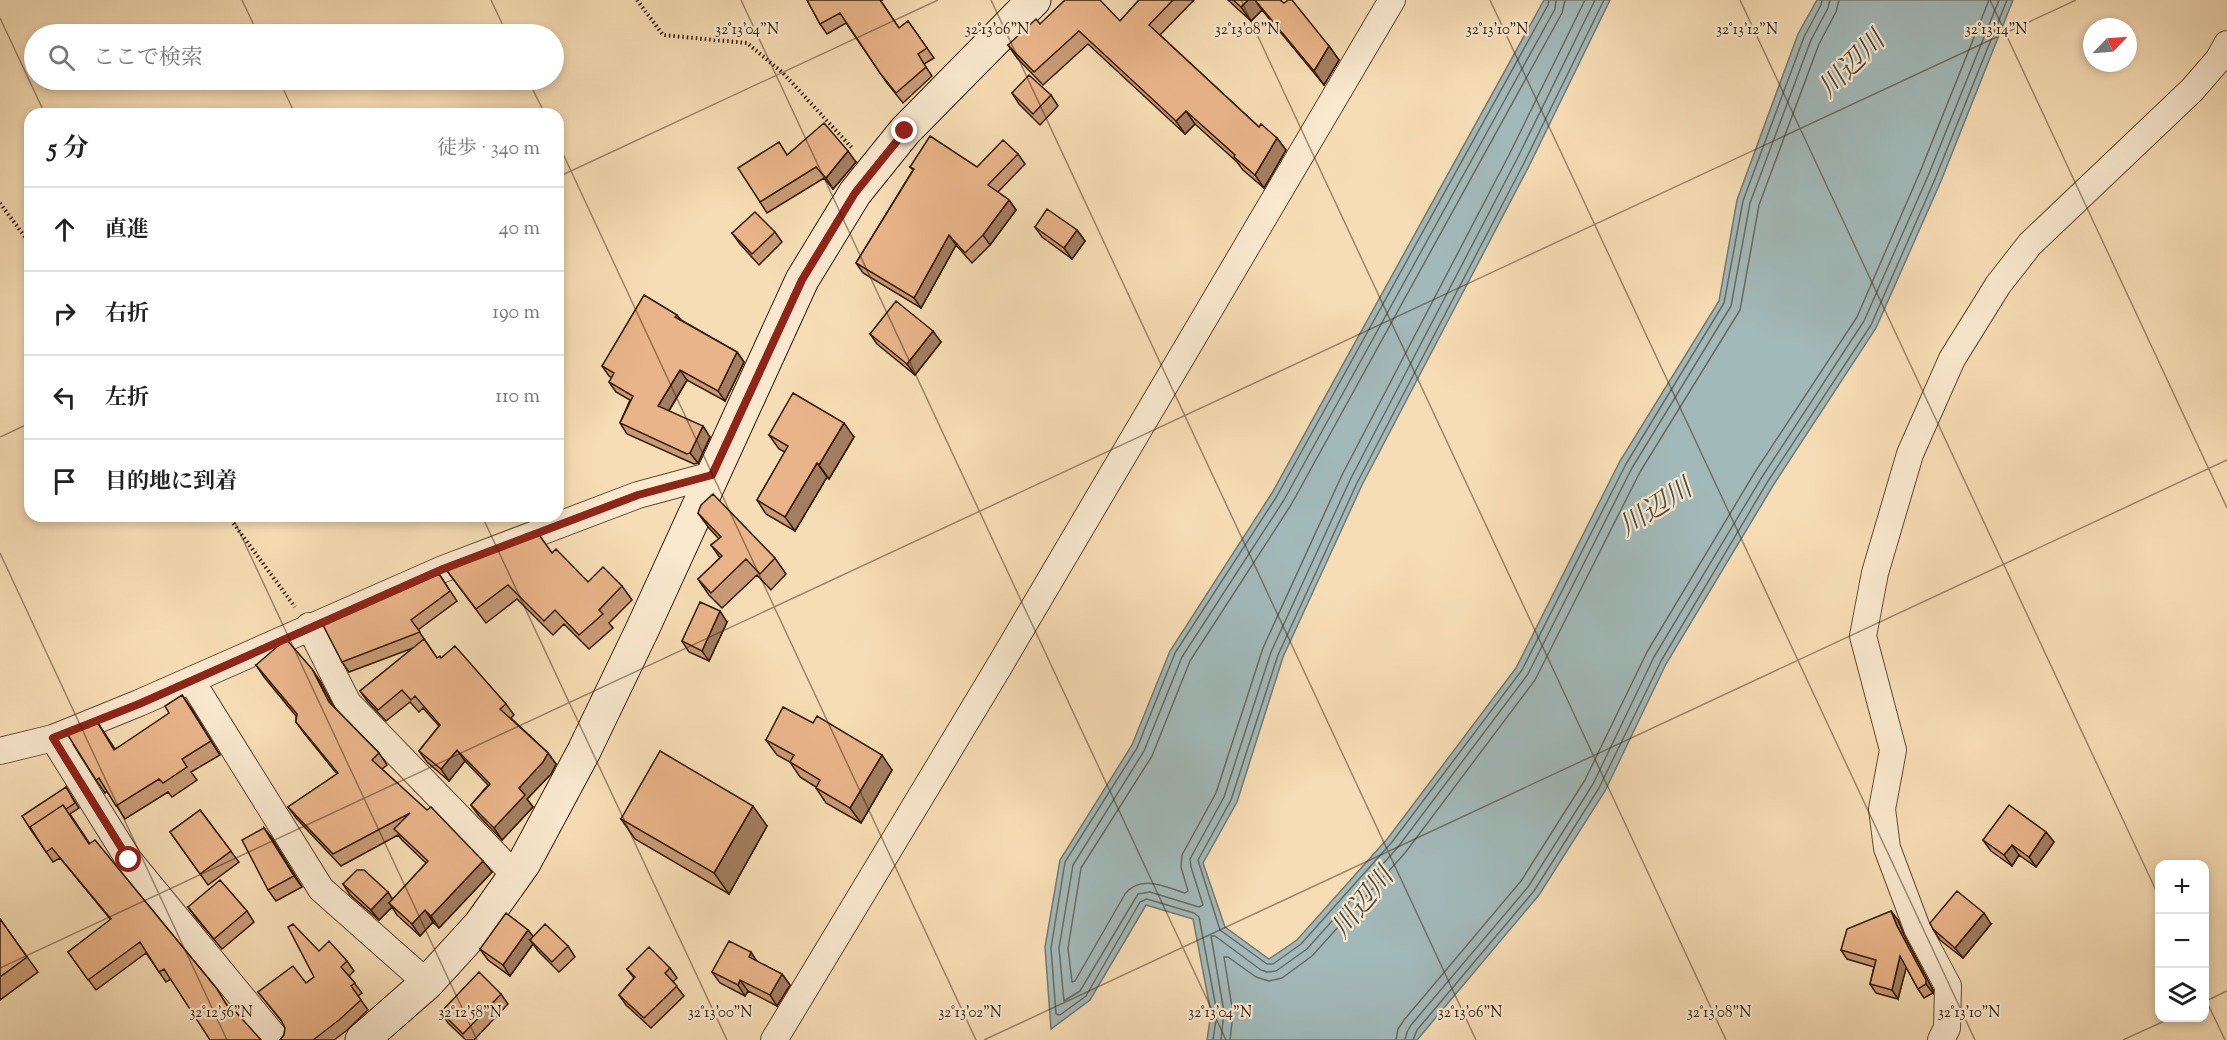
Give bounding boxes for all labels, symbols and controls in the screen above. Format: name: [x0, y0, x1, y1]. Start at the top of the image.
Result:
north arrow: [2083, 18, 2137, 72]
text: 32°13'04"N: [715, 20, 779, 41]
text: 32°13'06"N: [965, 20, 1029, 41]
text: 32°13'08"N: [1215, 20, 1279, 41]
text: 32°13'10"N: [1466, 20, 1528, 41]
text: 32°13'12"N: [1716, 20, 1778, 41]
text: 32°13'14"N: [1965, 20, 2027, 41]
water label: 川辺川: [1810, 21, 1897, 108]
search box: [24, 24, 564, 90]
icon: search: [45, 41, 78, 74]
text: ここで検索: [93, 43, 203, 75]
route end: [891, 117, 917, 143]
text: 5 分: [48, 131, 88, 168]
text: 徒歩 · 340 m: [437, 135, 540, 164]
icon: ahead: [48, 213, 81, 246]
text: 直進: [105, 215, 149, 247]
text: 40 m: [499, 215, 540, 244]
icon: right: [48, 297, 81, 330]
text: 右折: [105, 299, 149, 331]
text: 190 m: [492, 299, 540, 328]
icon: left: [48, 381, 81, 414]
text: 左折: [105, 383, 149, 415]
text: 110 m: [495, 383, 540, 412]
icon: arrive: [48, 465, 81, 498]
text: 目的地に到着: [105, 467, 237, 499]
water label: 川辺川: [1612, 469, 1703, 548]
route start: [115, 846, 141, 872]
water label: 川辺川: [1323, 857, 1406, 947]
map controls: [2155, 860, 2209, 1022]
button: +: [2155, 860, 2209, 914]
button: −: [2155, 914, 2209, 968]
button: layers: [2155, 968, 2209, 1022]
text: 32°12'56"N: [189, 1003, 253, 1024]
text: 32°12'58"N: [438, 1003, 502, 1024]
text: 32°13'00"N: [688, 1003, 752, 1024]
text: 32°13'02"N: [938, 1003, 1002, 1024]
text: 32°13'04"N: [1188, 1003, 1252, 1024]
text: 32°13'06"N: [1438, 1003, 1502, 1024]
text: 32°13'08"N: [1687, 1003, 1751, 1024]
text: 32°13'10"N: [1938, 1003, 2000, 1024]

